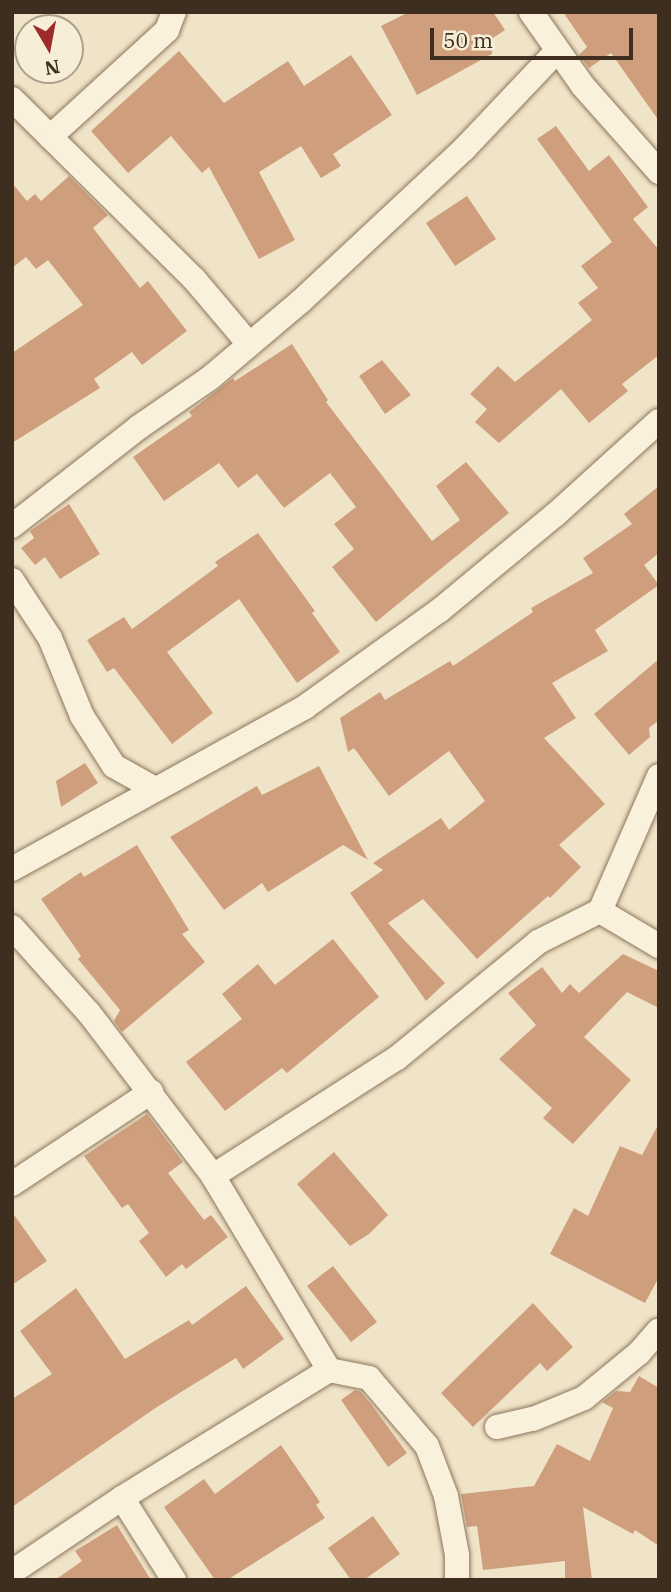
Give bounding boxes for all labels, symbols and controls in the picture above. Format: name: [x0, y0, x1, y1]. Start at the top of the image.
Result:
north arrow: [14, 14, 84, 84]
scale bar: [433, 14, 636, 58]
text: 50 m: [443, 26, 493, 54]
text: N: [43, 55, 62, 81]

